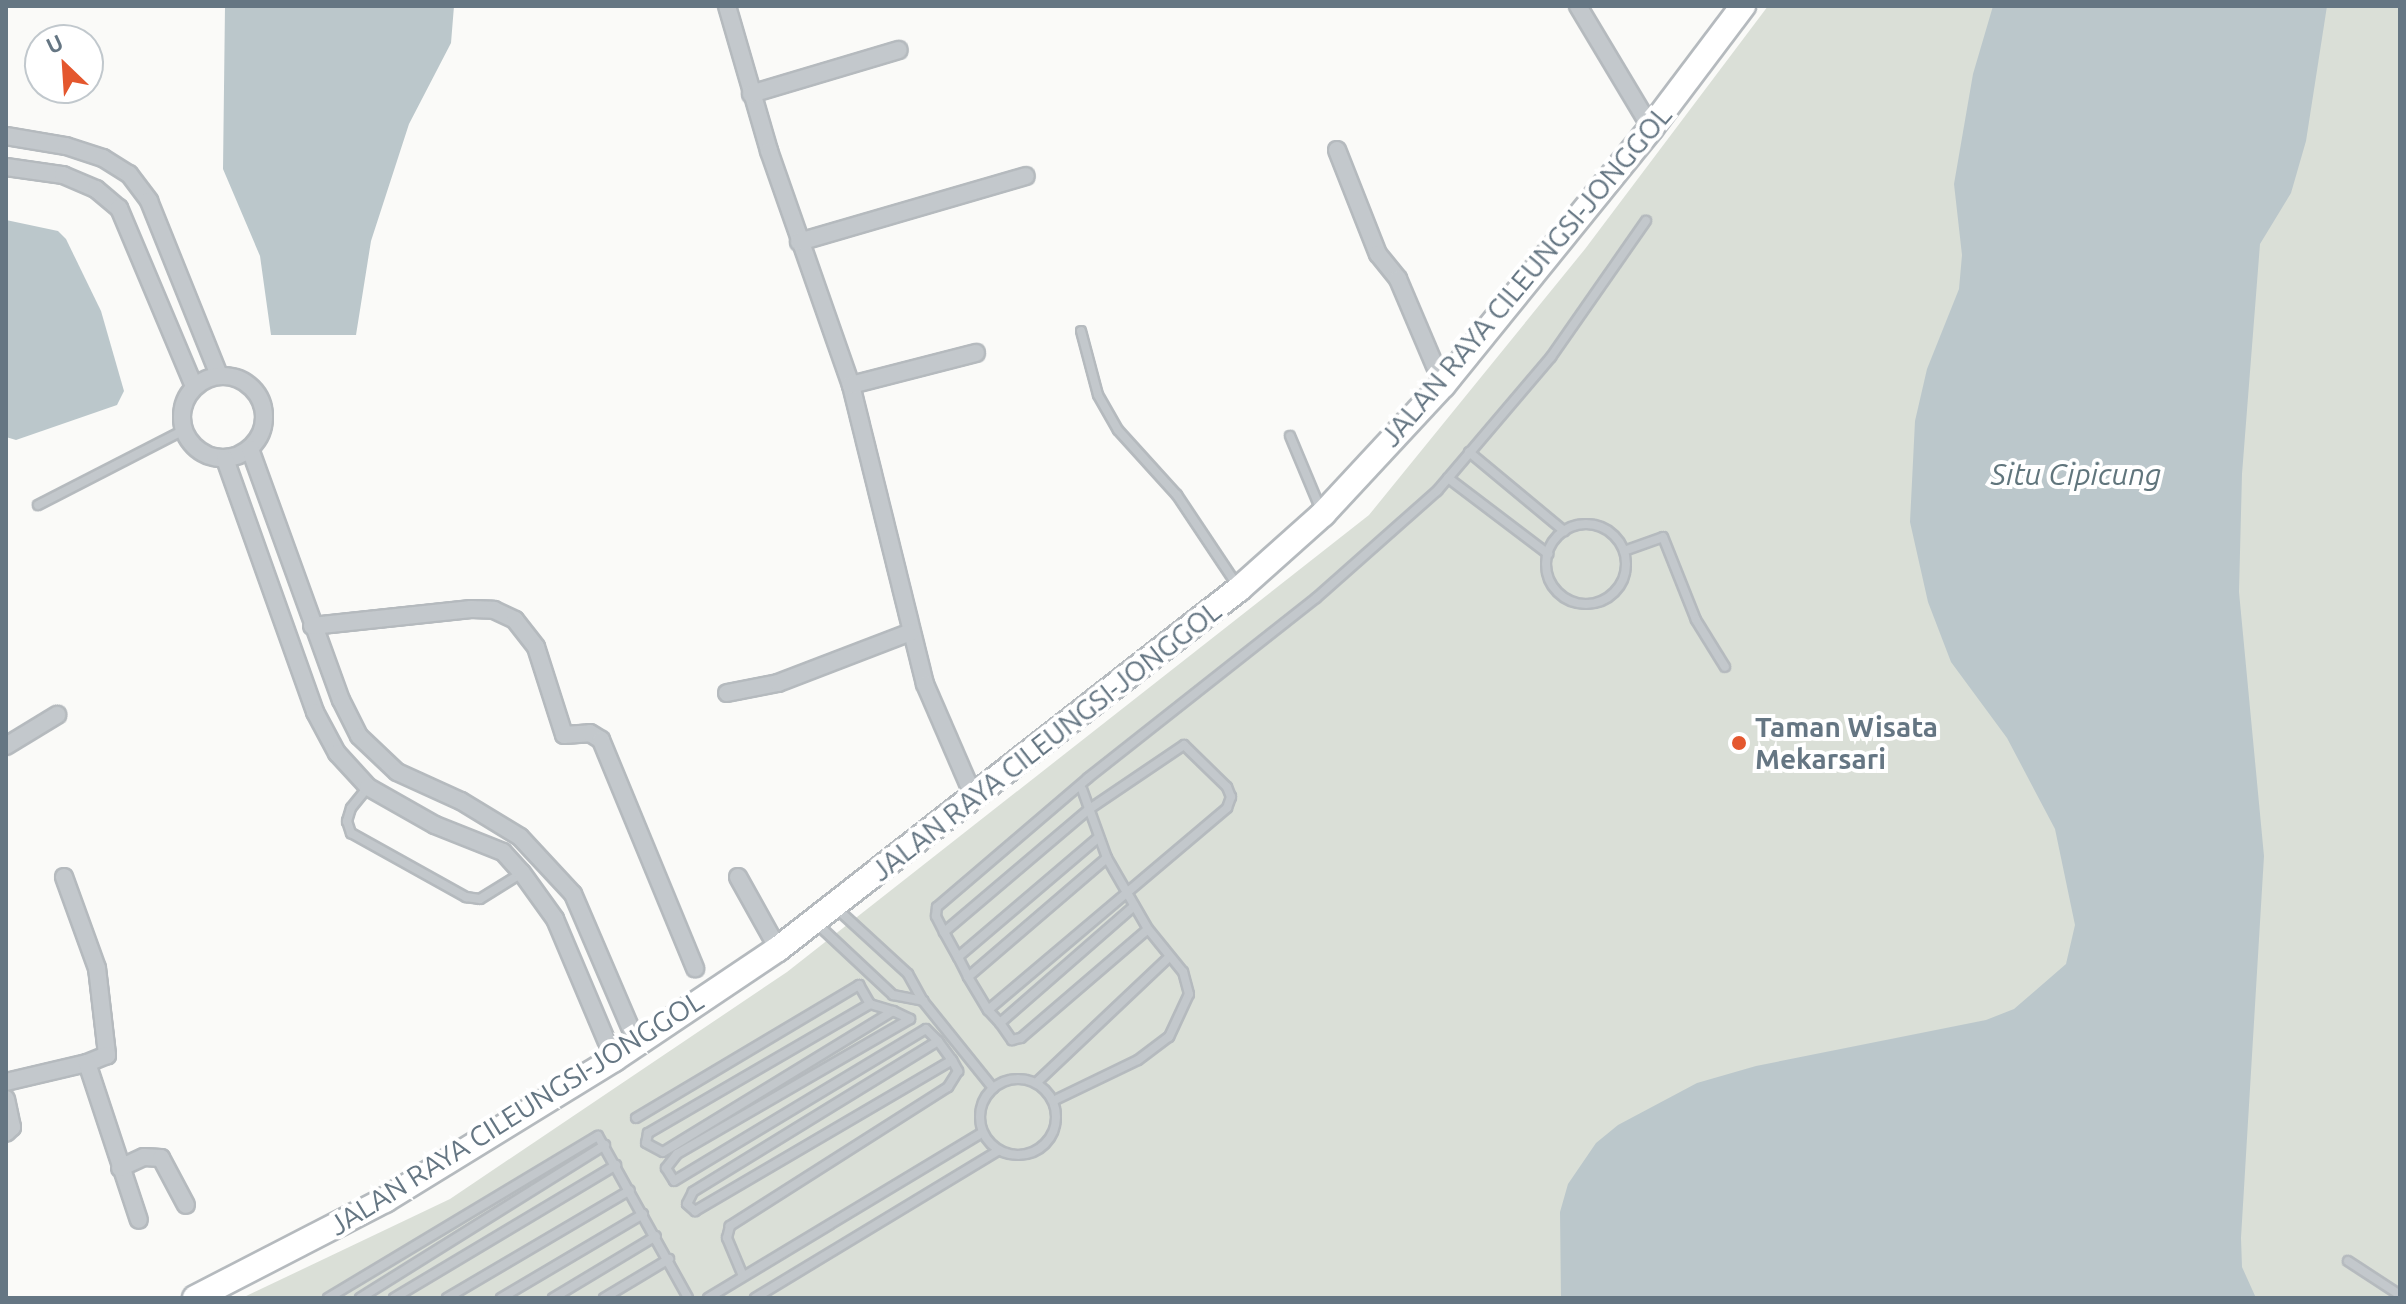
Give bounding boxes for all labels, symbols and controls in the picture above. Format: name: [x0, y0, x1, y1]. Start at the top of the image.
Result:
north arrow: [24, 24, 104, 104]
text: U: [42, 29, 67, 58]
street label: JALAN RAYA CILEUNGSI-JONGGOL: [1373, 99, 1679, 453]
water label: Situ Cipicung: [1991, 456, 2161, 492]
street label: JALAN RAYA CILEUNGSI-JONGGOL: [864, 594, 1228, 888]
place label: Taman Wisata Mekarsari: [1755, 710, 1938, 776]
marker: Taman Wisata Mekarsari: [1730, 734, 1748, 752]
street label: JALAN RAYA CILEUNGSI-JONGGOL: [323, 984, 709, 1242]

